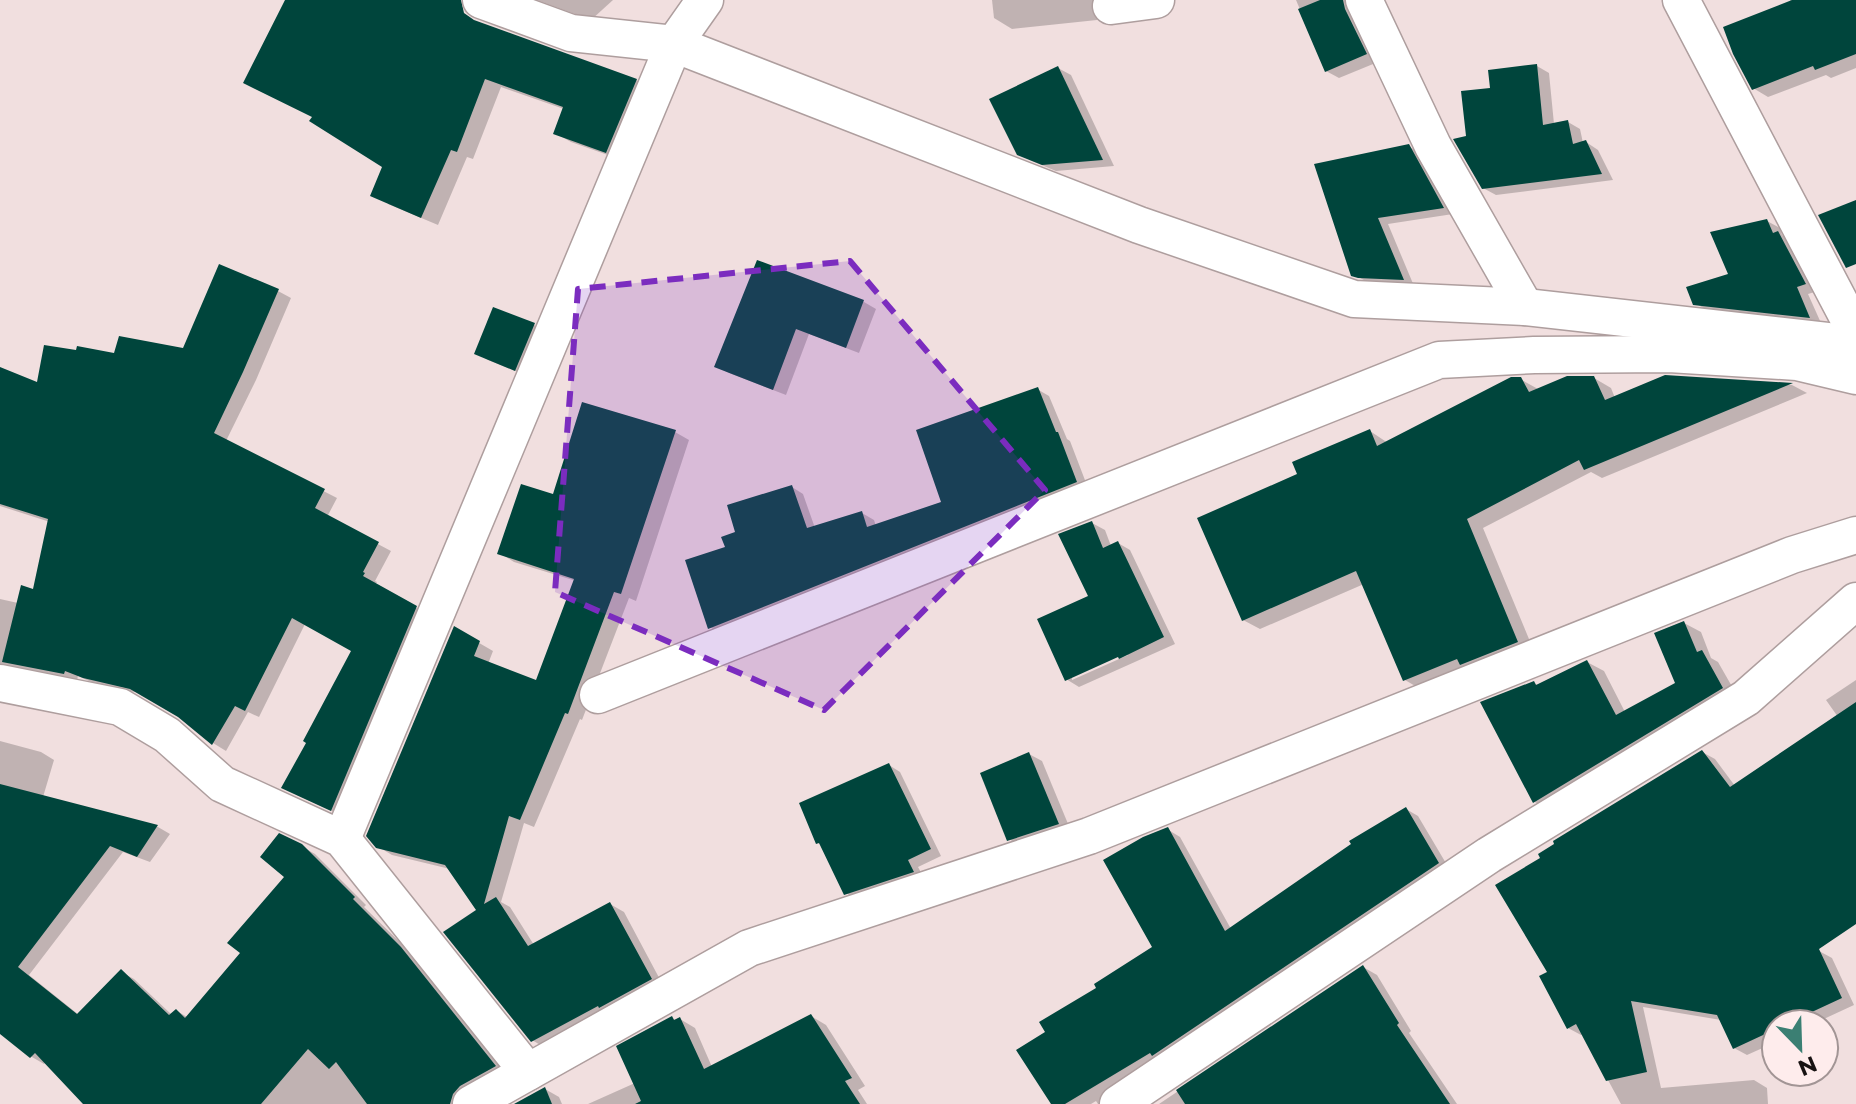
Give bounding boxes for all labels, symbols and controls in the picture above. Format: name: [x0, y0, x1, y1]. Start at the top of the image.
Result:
north arrow: [1760, 1008, 1840, 1088]
text: N: [1794, 1050, 1821, 1082]

